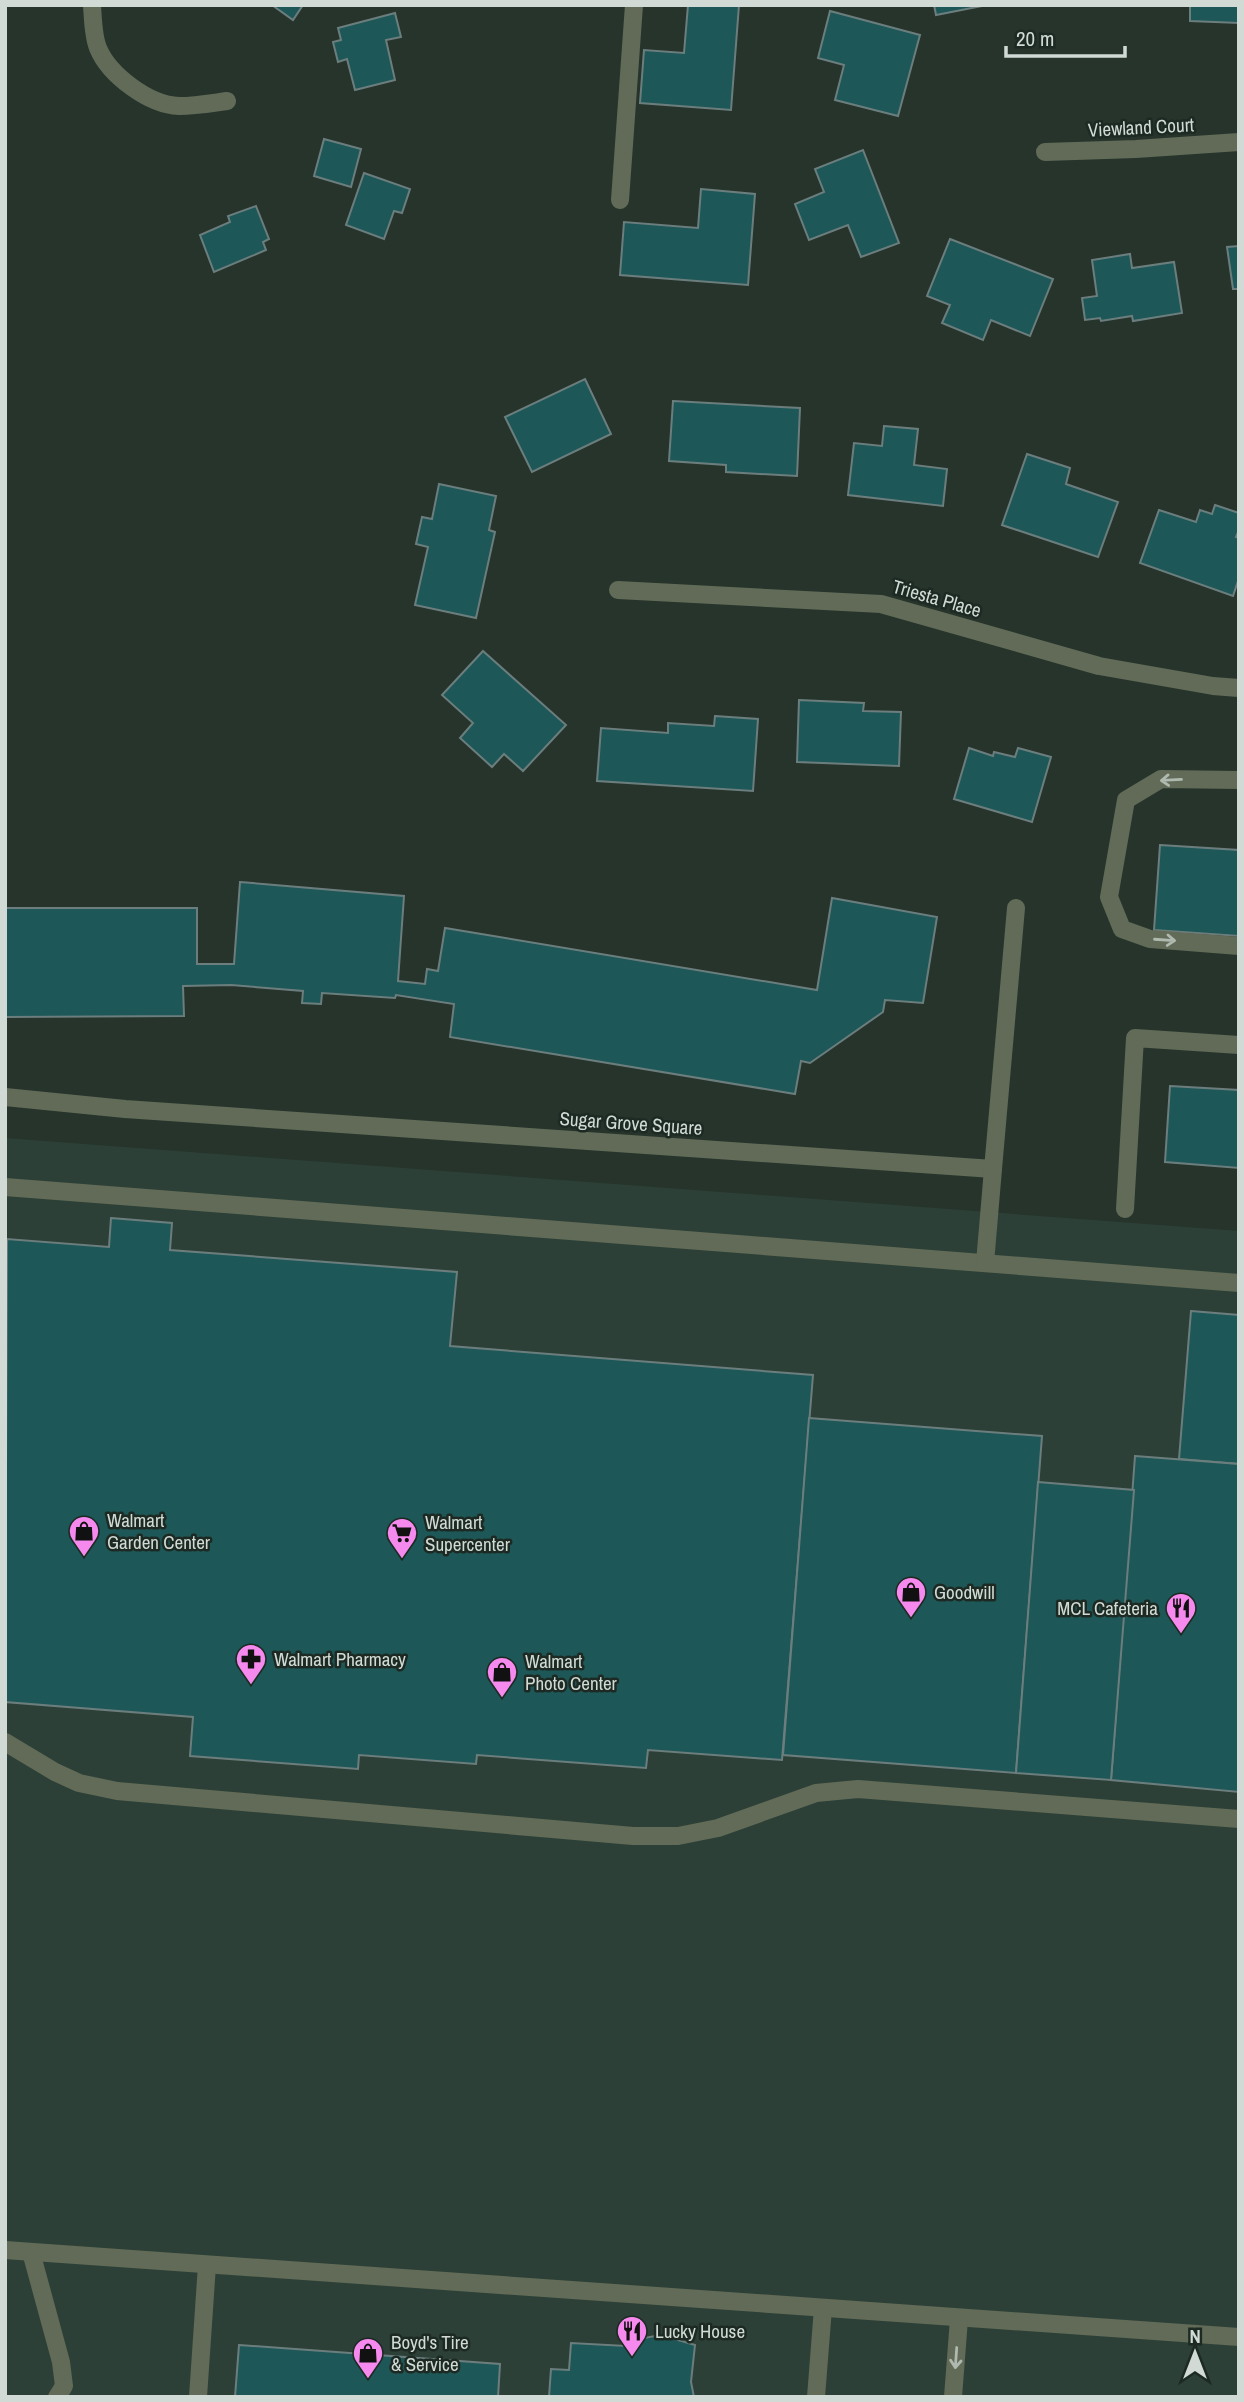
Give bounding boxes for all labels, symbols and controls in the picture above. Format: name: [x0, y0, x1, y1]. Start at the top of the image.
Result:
scale bar: [1006, 14, 1125, 58]
text: 20 m: [1016, 24, 1054, 53]
street label: Viewland Court: [1087, 111, 1195, 143]
street label: Triesta Place: [890, 573, 984, 623]
one-way arrow: [1160, 773, 1183, 786]
one-way arrow: [1153, 934, 1175, 947]
street label: Sugar Grove Square: [559, 1105, 703, 1141]
place label: Walmart Garden Center: [107, 1507, 211, 1555]
place label: Walmart Supercenter: [425, 1509, 511, 1557]
shop icon: Walmart Garden Center: [67, 1514, 101, 1558]
supermarket icon: Walmart Supercenter: [385, 1516, 419, 1560]
shop icon: Goodwill: [894, 1575, 928, 1619]
place label: Goodwill: [934, 1579, 995, 1605]
restaurant icon: MCL Cafeteria: [1164, 1591, 1198, 1635]
place label: MCL Cafeteria: [1057, 1595, 1158, 1621]
pharmacy icon: Walmart Pharmacy: [234, 1642, 268, 1686]
place label: Walmart Pharmacy: [274, 1646, 406, 1672]
place label: Walmart Photo Center: [525, 1648, 618, 1696]
shop icon: Walmart Photo Center: [485, 1655, 519, 1699]
restaurant icon: Lucky House: [615, 2314, 649, 2358]
place label: Lucky House: [655, 2318, 745, 2344]
north arrow: [1160, 2318, 1230, 2388]
text: N: [1189, 2323, 1201, 2349]
place label: Boyd's Tire & Service: [391, 2329, 469, 2377]
shop icon: Boyd's Tire & Service: [351, 2336, 385, 2380]
one-way arrow: [949, 2346, 962, 2369]

